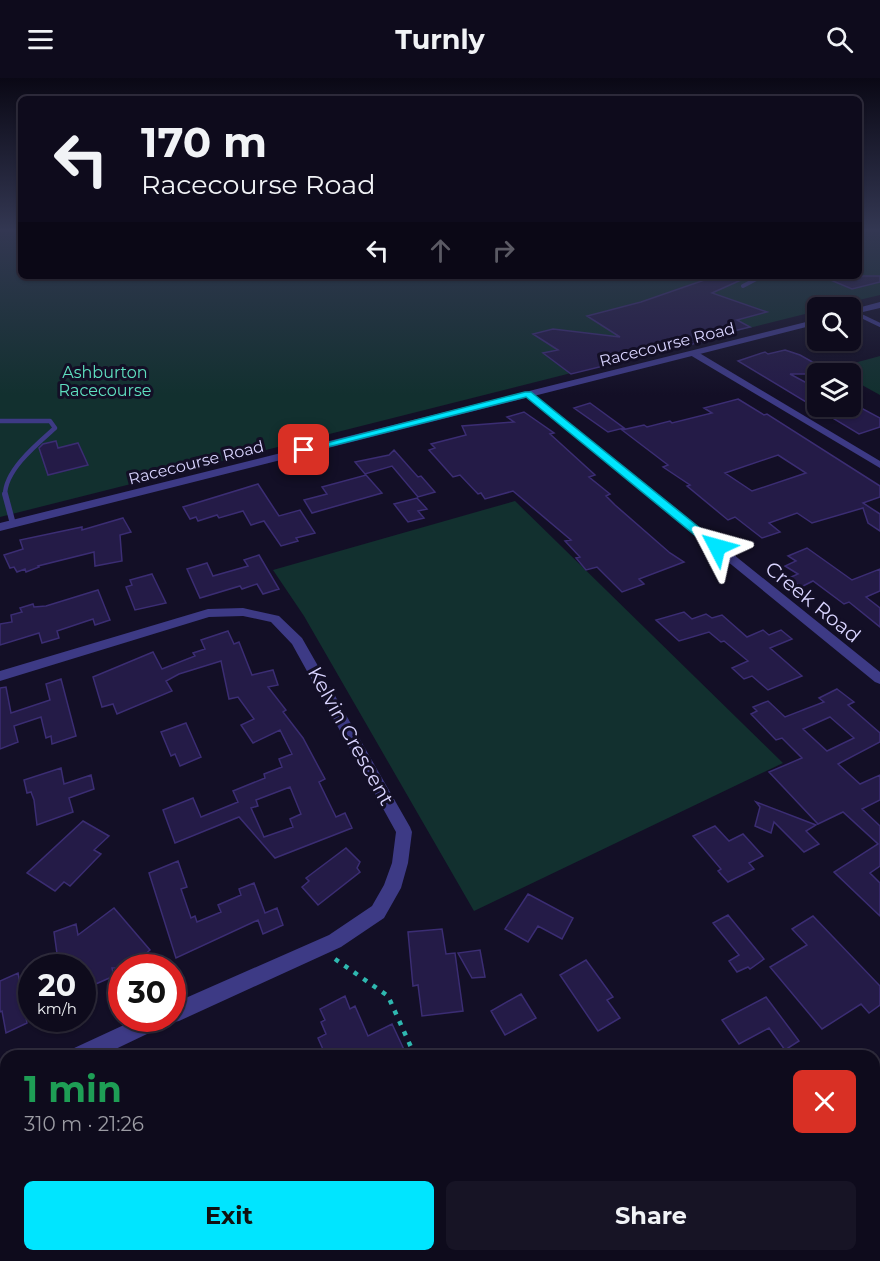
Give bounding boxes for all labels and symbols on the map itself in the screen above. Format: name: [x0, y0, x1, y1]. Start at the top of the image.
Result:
street label: Racecourse Road: [597, 318, 737, 371]
park label: Ashburton Racecourse: [59, 363, 151, 400]
pin: [278, 424, 329, 475]
street label: Racecourse Road: [126, 436, 266, 489]
position arrow: [685, 515, 749, 579]
street label: Creek Road: [761, 556, 865, 648]
street label: Kelvin Crescent: [303, 662, 399, 810]
speed limit sign: 30: [108, 954, 186, 1032]

